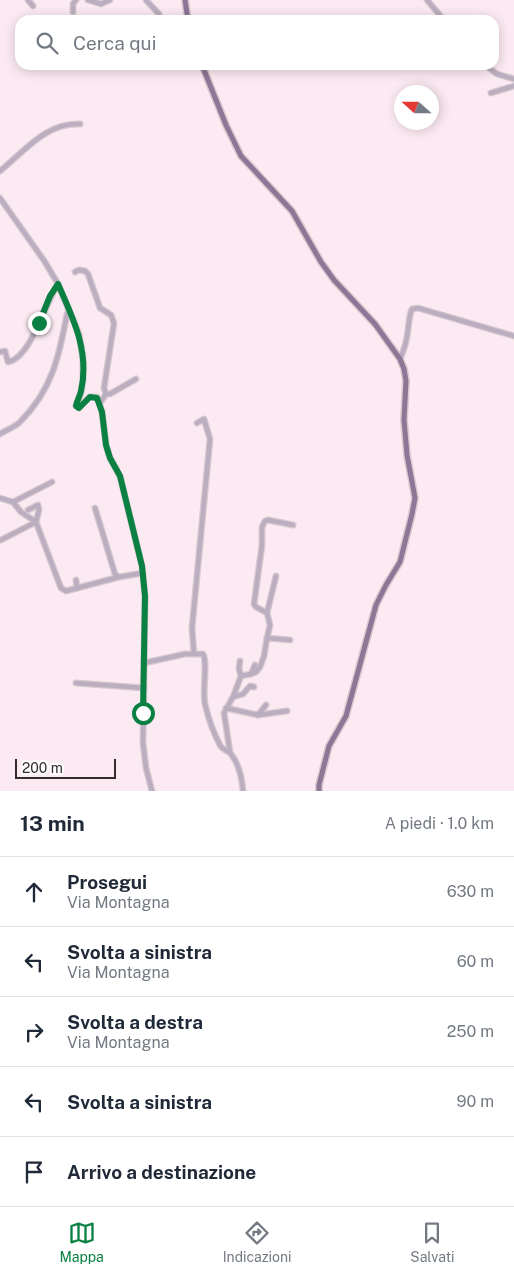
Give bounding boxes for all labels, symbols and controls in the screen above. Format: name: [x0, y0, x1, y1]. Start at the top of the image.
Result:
search box: [15, 15, 499, 70]
icon: search: [33, 29, 61, 57]
text: Cerca qui: [73, 32, 156, 54]
north arrow: [394, 85, 439, 130]
route end: [28, 312, 51, 335]
route start: [132, 702, 155, 725]
scale bar: [15, 756, 116, 779]
text: 200 m: [22, 760, 63, 776]
text: 13 min: [20, 811, 85, 836]
text: A piedi · 1.0 km: [385, 814, 494, 833]
text: Prosegui: [67, 871, 147, 893]
icon: ahead: [20, 878, 48, 906]
text: 630 m: [447, 882, 494, 901]
text: Via Montagna: [67, 893, 169, 912]
text: Svolta a sinistra: [67, 941, 212, 963]
icon: left: [20, 948, 48, 976]
text: 60 m: [457, 952, 494, 971]
text: Via Montagna: [67, 963, 169, 982]
text: Svolta a destra: [67, 1011, 203, 1033]
icon: right: [20, 1018, 48, 1046]
text: 250 m: [447, 1022, 494, 1041]
text: Via Montagna: [67, 1033, 169, 1052]
icon: left: [20, 1088, 48, 1116]
text: Svolta a sinistra: [67, 1091, 212, 1113]
text: 90 m: [457, 1092, 494, 1111]
icon: arrive: [20, 1158, 48, 1186]
text: Arrivo a destinazione: [67, 1161, 256, 1183]
tab: Mappa: [59, 1219, 104, 1265]
tab: Indicazioni: [223, 1219, 291, 1265]
tab: Salvati: [410, 1219, 455, 1265]

